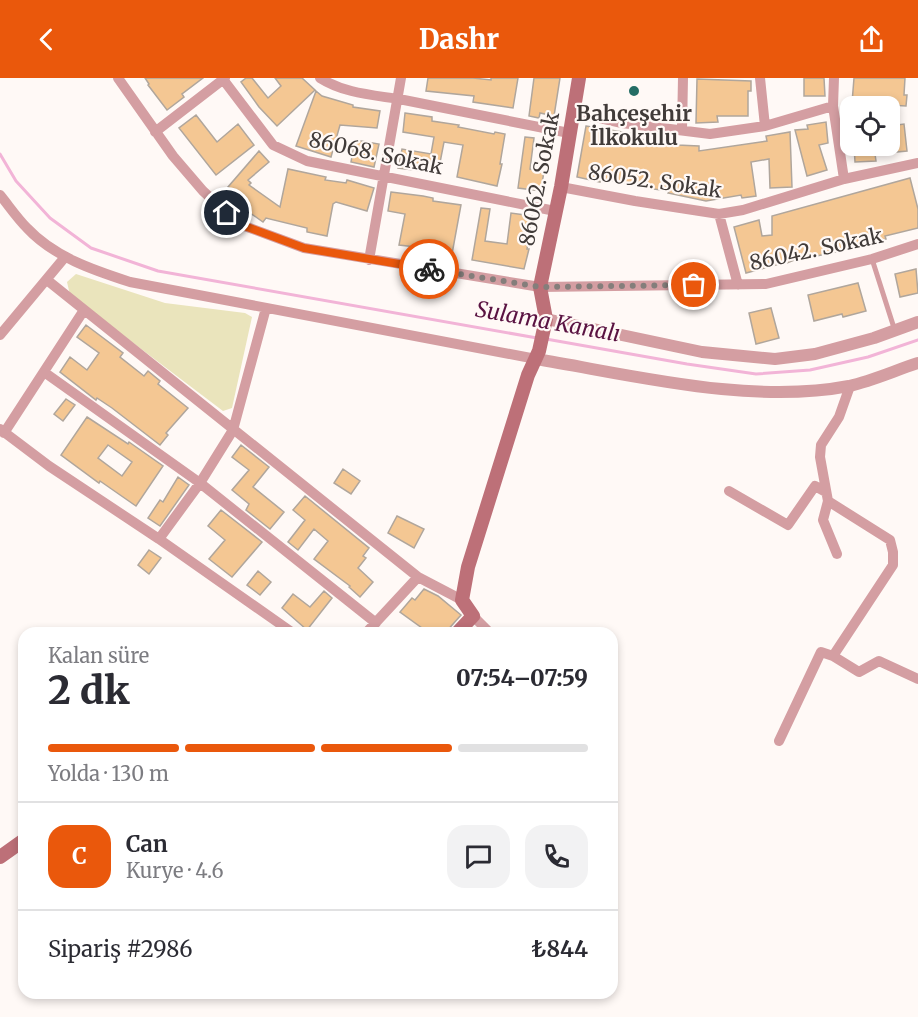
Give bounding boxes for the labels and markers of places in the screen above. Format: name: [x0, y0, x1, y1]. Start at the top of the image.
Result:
marker: Bahçeşehir İlkokulu: [627, 84, 641, 98]
place label: Bahçeşehir İlkokulu: [576, 100, 692, 151]
pin: [201, 187, 252, 238]
pin: [668, 259, 719, 310]

